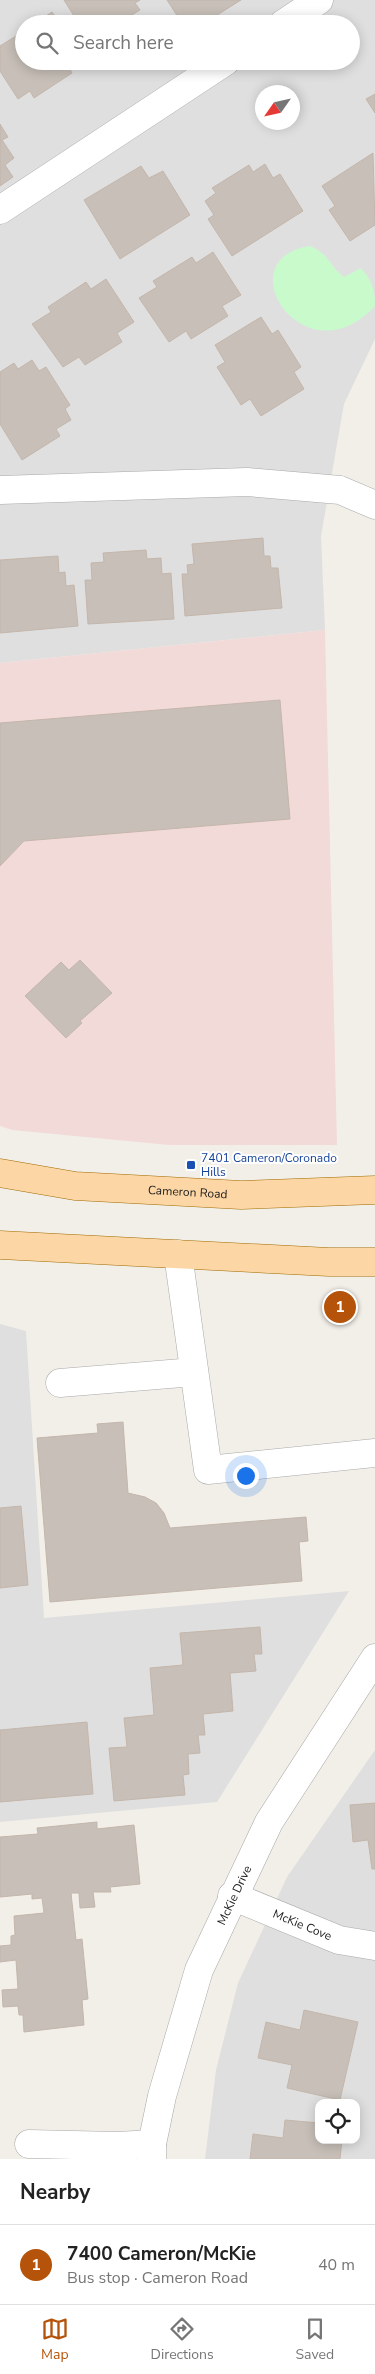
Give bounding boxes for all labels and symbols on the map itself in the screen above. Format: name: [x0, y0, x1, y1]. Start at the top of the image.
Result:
north arrow: [255, 85, 300, 130]
place label: 7401 Cameron/Coronado Hills: [201, 1150, 337, 1180]
marker: 7401 Cameron/Coronado Hills: [185, 1159, 197, 1171]
street label: Cameron Road: [147, 1182, 228, 1202]
pin: 1: [324, 1288, 356, 1326]
your location: [233, 1463, 259, 1489]
street label: McKie Drive: [213, 1863, 255, 1928]
street label: McKie Cove: [270, 1906, 334, 1944]

